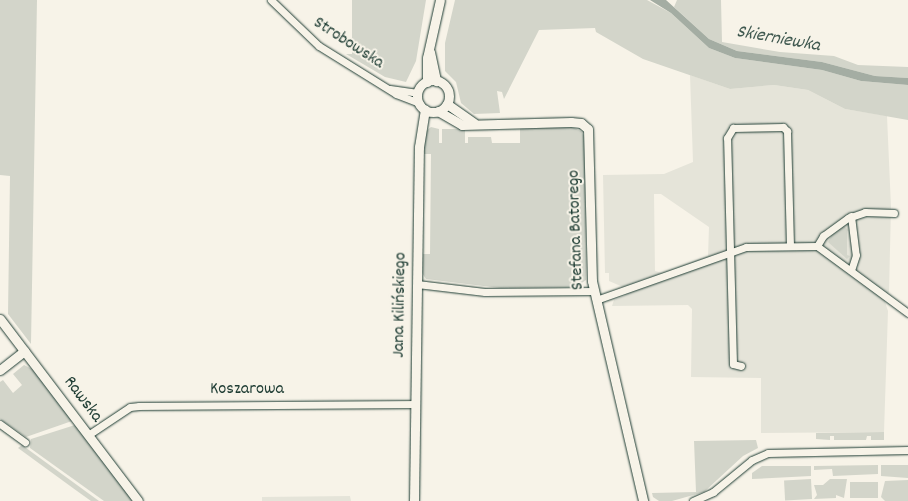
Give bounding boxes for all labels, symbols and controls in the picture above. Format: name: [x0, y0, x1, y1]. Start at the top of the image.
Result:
street label: Strobowska: [309, 13, 387, 75]
water label: Skierniewka: [734, 21, 822, 59]
street label: Stefana Batorego: [564, 170, 590, 290]
street label: Jana Kilińskiego: [389, 252, 413, 358]
street label: Rawska: [58, 373, 106, 427]
street label: Koszarowa: [210, 379, 284, 401]

